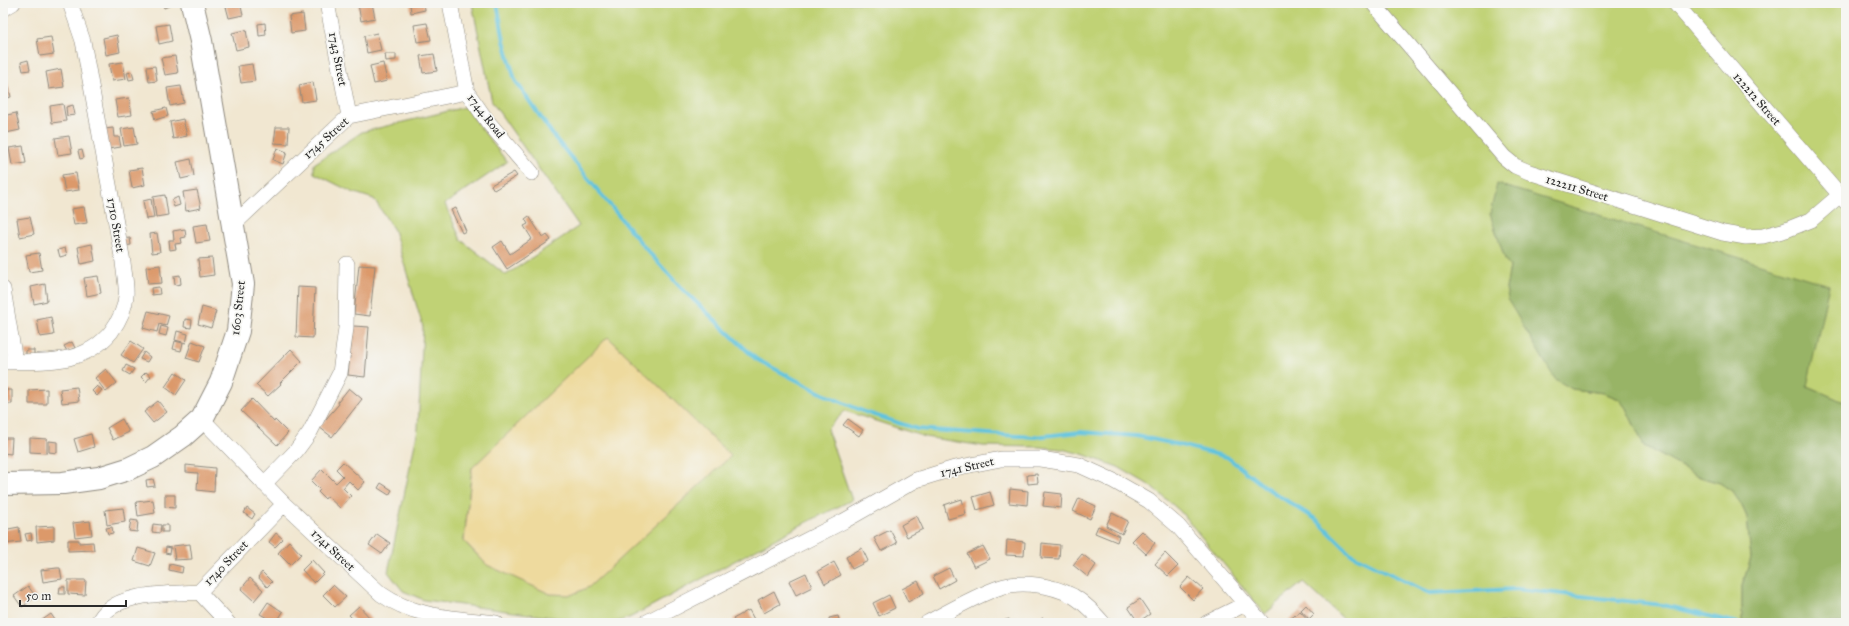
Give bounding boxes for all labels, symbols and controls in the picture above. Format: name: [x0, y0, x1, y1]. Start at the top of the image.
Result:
street label: 1743 Street: [326, 31, 350, 88]
street label: 122212 Street: [1730, 70, 1784, 129]
street label: 1744 Road: [464, 91, 508, 141]
street label: 1745 Street: [301, 114, 352, 162]
street label: 122211 Street: [1544, 172, 1611, 204]
street label: 1710 Street: [104, 197, 128, 254]
street label: 1603 Street: [228, 279, 248, 336]
street label: 1741 Street: [939, 454, 996, 480]
street label: 1741 Street: [308, 526, 358, 574]
street label: 1740 Street: [201, 537, 251, 588]
scale bar: [20, 582, 126, 608]
text: 50 m: [26, 589, 51, 603]

